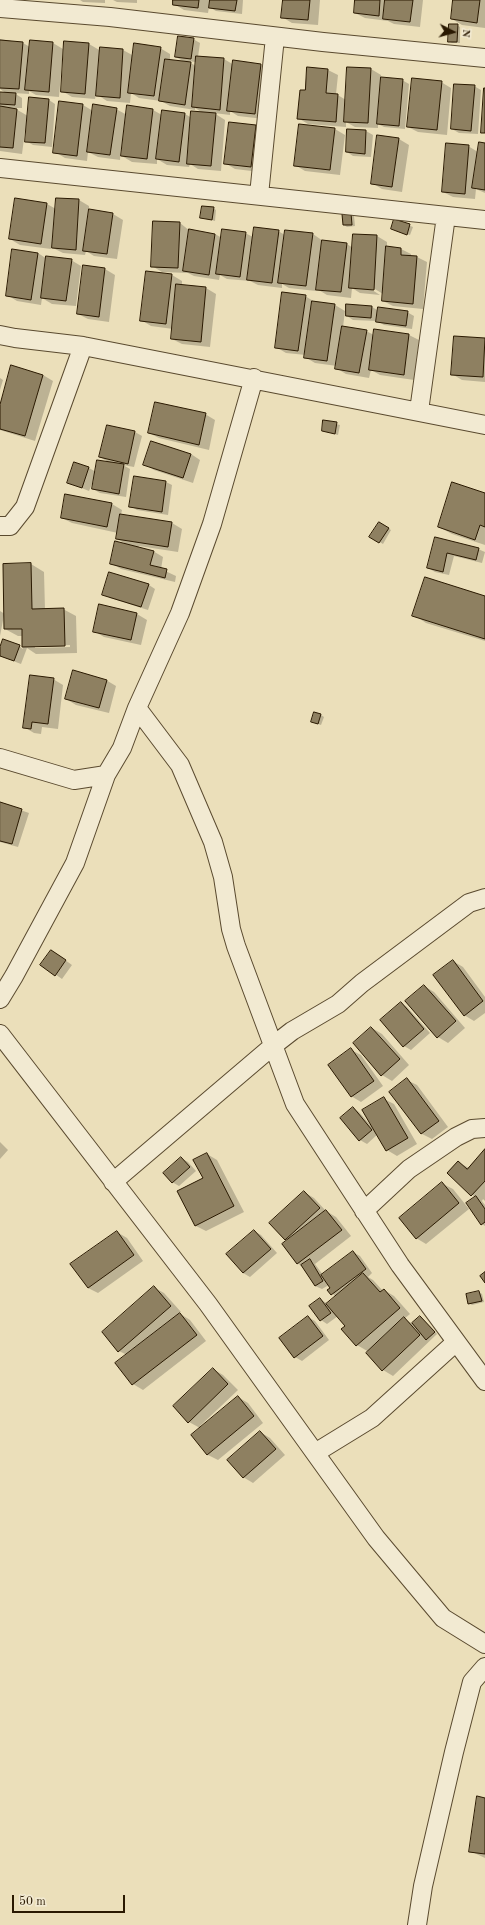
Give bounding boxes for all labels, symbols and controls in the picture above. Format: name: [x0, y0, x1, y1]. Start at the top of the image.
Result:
north arrow: [433, 12, 473, 52]
text: N: [460, 29, 471, 38]
scale bar: [14, 1887, 127, 1913]
text: 50 m: [19, 1896, 46, 1908]

